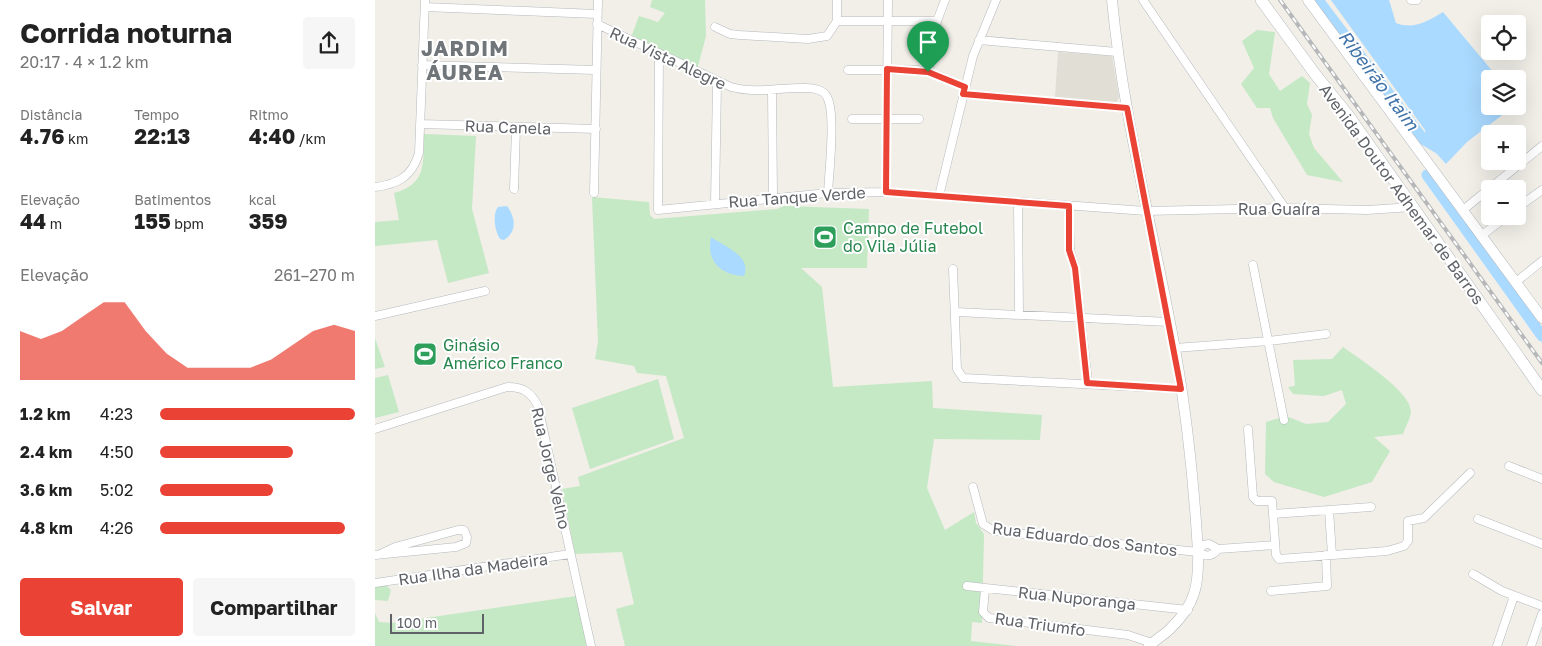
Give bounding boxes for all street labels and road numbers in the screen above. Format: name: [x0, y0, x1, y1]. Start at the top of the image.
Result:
street label: Rua Vista Alegre: [607, 22, 729, 94]
street label: Avenida Doutor Adhemar de Barros: [1315, 80, 1489, 308]
street label: Rua Canela: [464, 115, 552, 139]
street label: Rua Tanque Verde: [728, 182, 866, 212]
street label: Rua Guaíra: [1238, 199, 1320, 219]
street label: Rua Jorge Velho: [527, 405, 575, 531]
street label: Rua Eduardo dos Santos: [991, 518, 1179, 560]
street label: Rua Ilha da Madeira: [397, 549, 549, 589]
street label: Rua Nuporanga: [1017, 582, 1137, 614]
street label: Rua Triumfo: [993, 608, 1087, 640]

